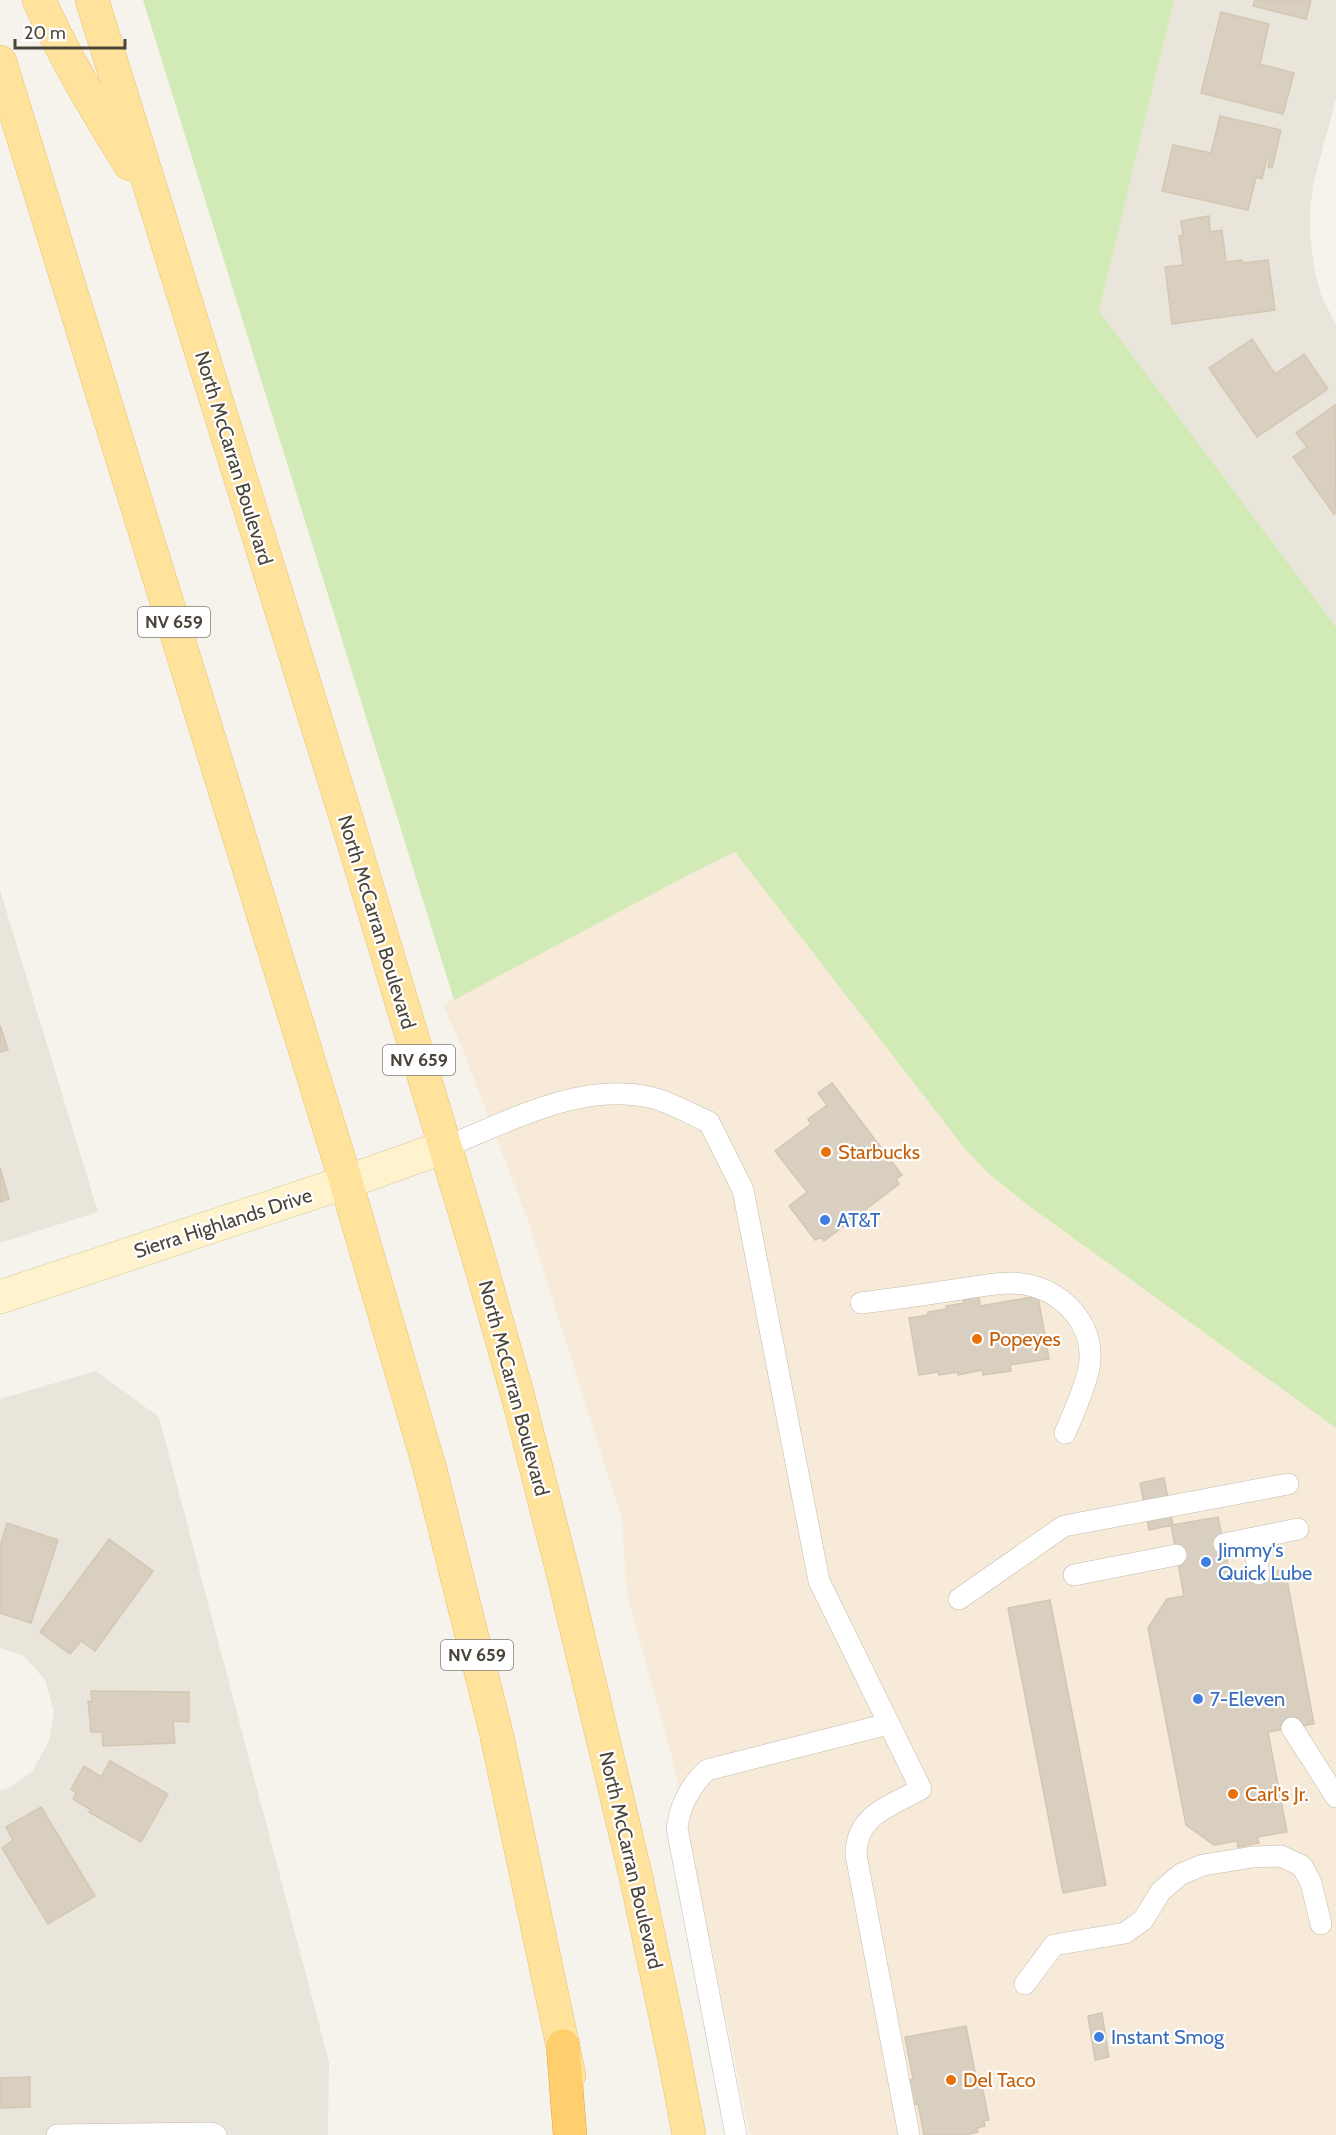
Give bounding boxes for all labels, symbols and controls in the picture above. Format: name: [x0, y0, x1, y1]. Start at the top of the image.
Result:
scale bar: [15, 12, 124, 50]
text: 20 m: [24, 22, 66, 44]
street label: North McCarran Boulevard: [190, 348, 278, 568]
road number: NV 659: [138, 607, 210, 637]
street label: North McCarran Boulevard: [333, 812, 421, 1032]
road number: NV 659: [383, 1045, 455, 1075]
place label: Starbucks: [838, 1140, 920, 1164]
marker: Starbucks: [819, 1145, 833, 1159]
street label: Sierra Highlands Drive: [131, 1183, 315, 1263]
place label: AT&T: [837, 1208, 881, 1232]
marker: AT&T: [818, 1213, 832, 1227]
street label: North McCarran Boulevard: [474, 1277, 554, 1499]
place label: Popeyes: [989, 1327, 1061, 1351]
marker: Popeyes: [970, 1332, 984, 1346]
place label: Jimmy's Quick Lube: [1217, 1538, 1312, 1585]
marker: Jimmy's Quick Lube: [1199, 1555, 1213, 1569]
road number: NV 659: [441, 1640, 513, 1670]
place label: 7-Eleven: [1210, 1687, 1285, 1711]
marker: 7-Eleven: [1191, 1692, 1205, 1706]
street label: North McCarran Boulevard: [594, 1749, 668, 1971]
place label: Carl's Jr.: [1245, 1782, 1309, 1806]
marker: Carl's Jr.: [1226, 1787, 1240, 1801]
place label: Instant Smog: [1111, 2025, 1225, 2049]
marker: Instant Smog: [1092, 2030, 1106, 2044]
place label: Del Taco: [963, 2068, 1036, 2092]
marker: Del Taco: [944, 2073, 958, 2087]

